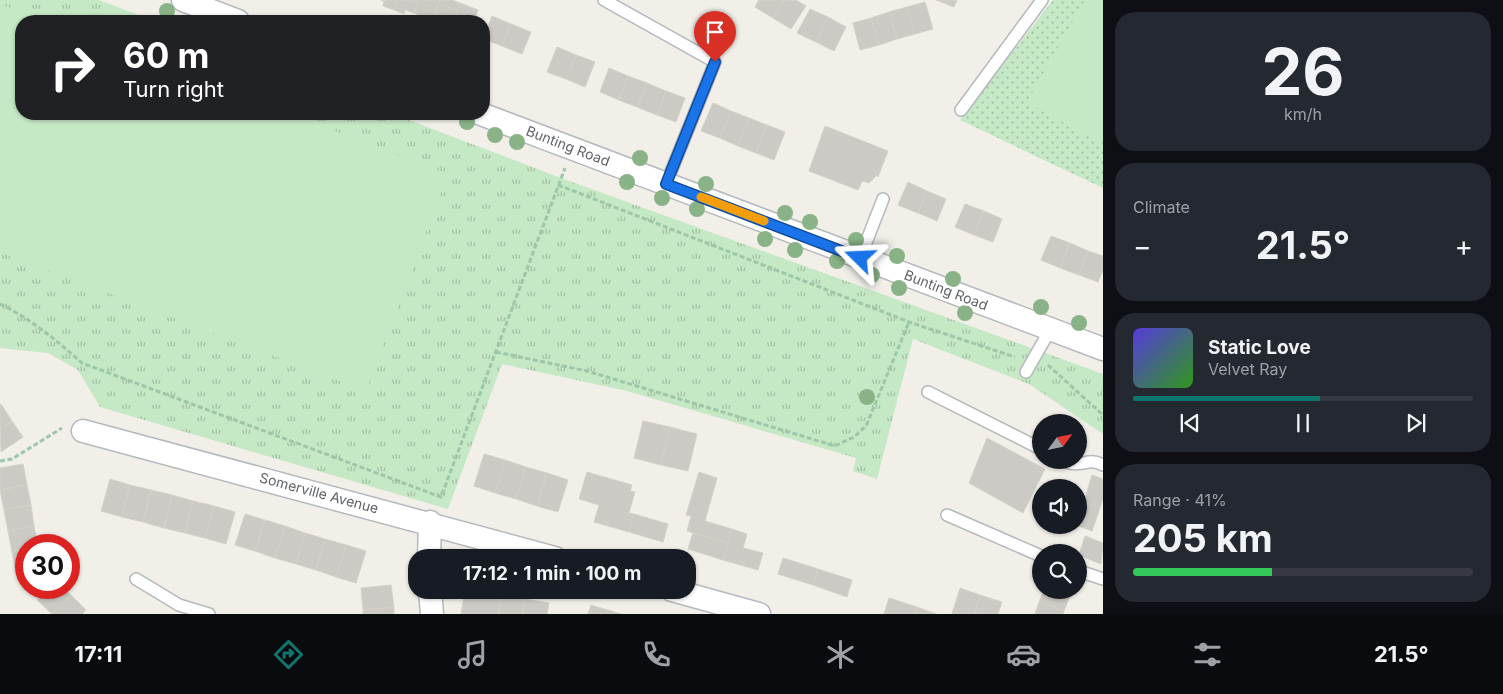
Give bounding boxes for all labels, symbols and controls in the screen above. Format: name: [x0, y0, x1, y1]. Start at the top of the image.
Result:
pin: [694, 11, 736, 62]
icon: arrive: [701, 18, 729, 46]
text: 26: [1261, 32, 1345, 111]
text: 60 m: [123, 34, 210, 76]
icon: right: [40, 35, 105, 100]
text: Turn right: [123, 76, 224, 102]
text: km/h: [1284, 104, 1322, 124]
street label: Bunting Road: [524, 122, 612, 169]
text: Climate: [1133, 197, 1190, 217]
text: 21.5°: [1256, 222, 1350, 268]
text: −: [1133, 229, 1152, 263]
text: +: [1454, 229, 1473, 263]
position arrow: [833, 231, 885, 283]
street label: Bunting Road: [902, 266, 990, 313]
text: Static Love: [1208, 336, 1311, 359]
text: Velvet Ray: [1208, 359, 1287, 379]
icon: previous: [1176, 409, 1204, 437]
icon: pause: [1289, 409, 1317, 437]
icon: next: [1402, 409, 1430, 437]
north arrow: [1032, 414, 1088, 469]
map controls: [1032, 414, 1087, 599]
street label: Somerville Avenue: [258, 468, 381, 517]
button: sound: [1032, 479, 1087, 534]
text: Range · 41%: [1133, 490, 1227, 510]
text: 205 km: [1133, 515, 1273, 561]
speed limit sign: 30: [15, 534, 80, 599]
button: search: [1032, 544, 1087, 599]
text: 17:12 · 1 min · 100 m: [463, 562, 641, 585]
icon: directions: [271, 637, 306, 672]
icon: music: [455, 637, 490, 672]
icon: phone: [639, 637, 674, 672]
icon: climate: [823, 637, 858, 672]
icon: car: [1006, 637, 1041, 672]
icon: filters: [1190, 637, 1225, 672]
text: 17:11: [74, 641, 122, 667]
text: 21.5°: [1374, 641, 1429, 667]

